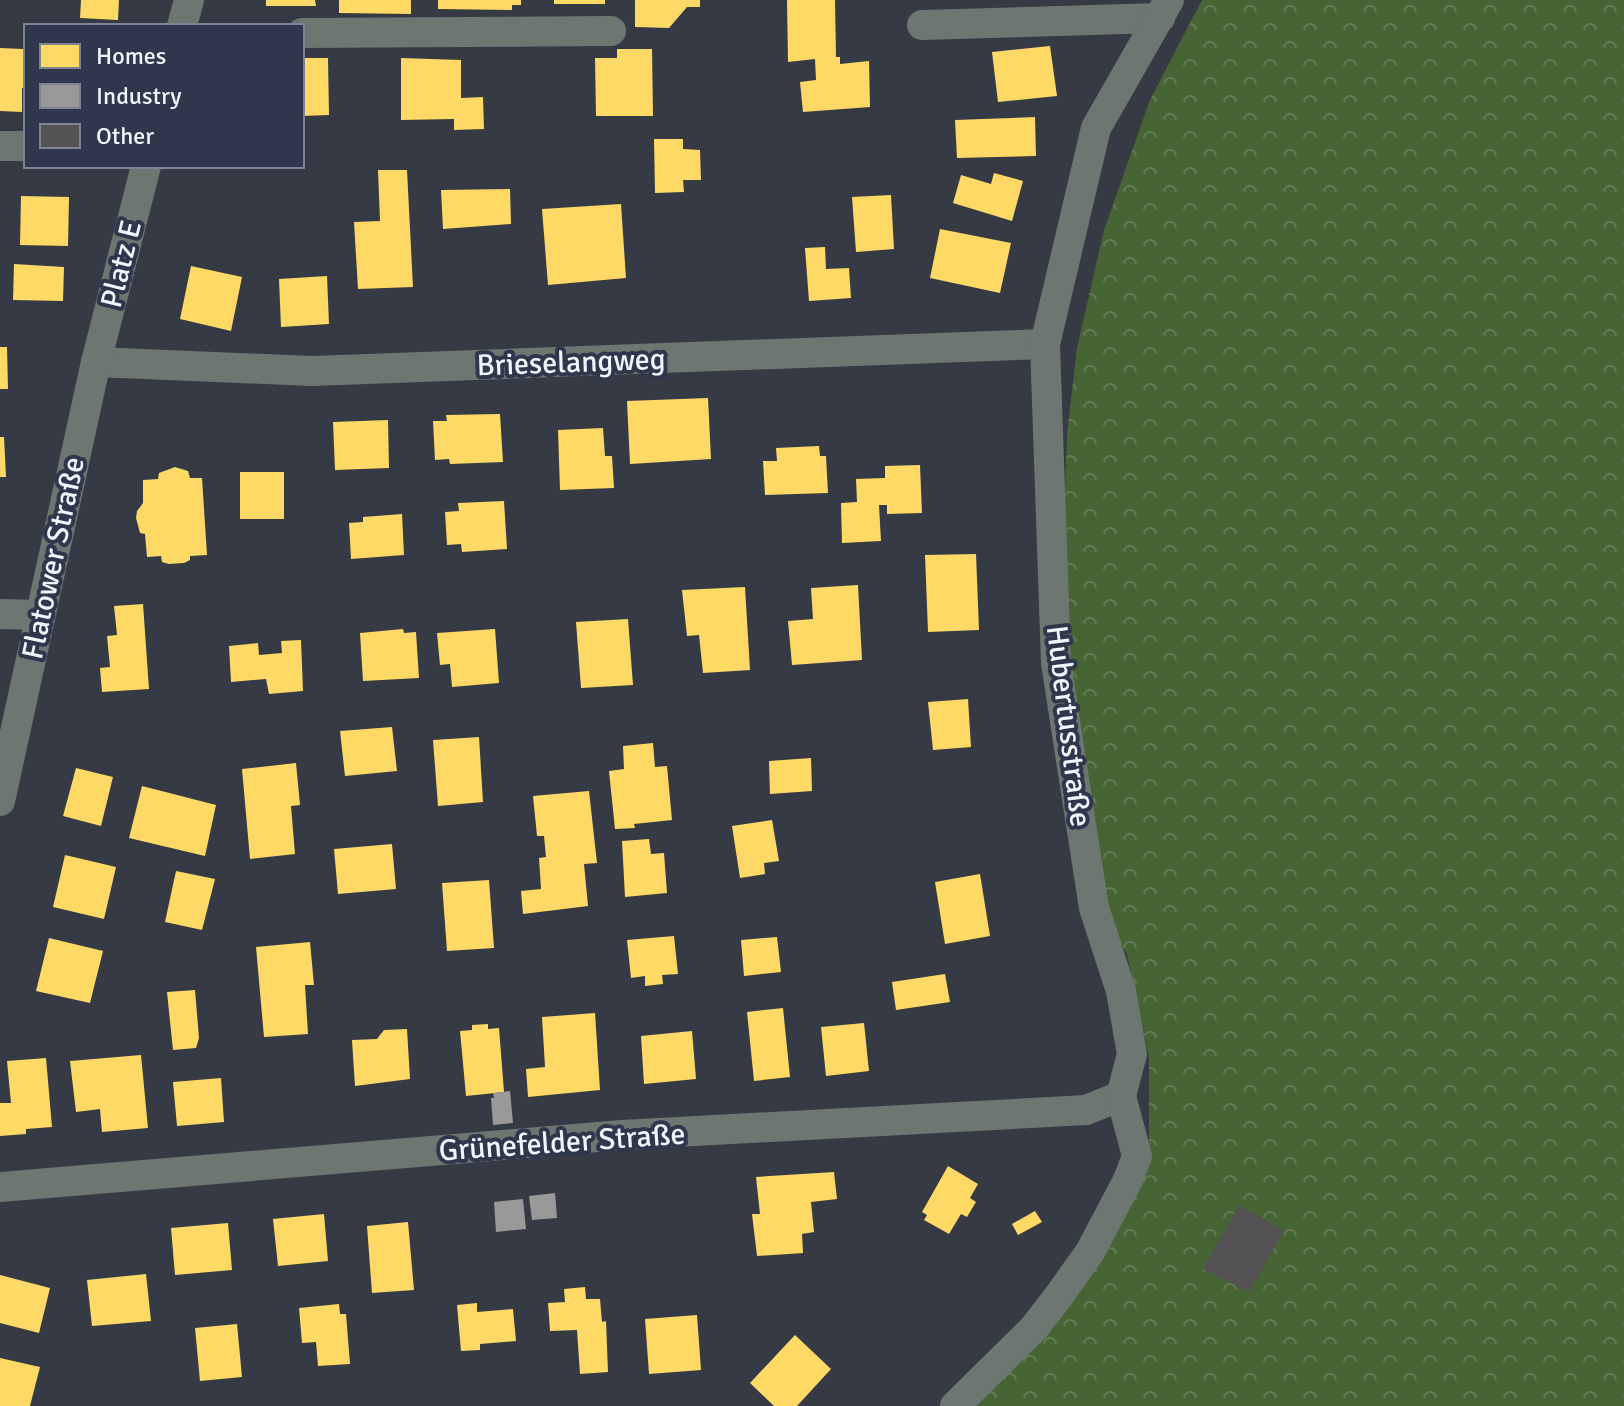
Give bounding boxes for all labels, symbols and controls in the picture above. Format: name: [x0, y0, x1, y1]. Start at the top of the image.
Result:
legend: [24, 24, 304, 168]
text: Homes: [96, 41, 166, 71]
text: Industry: [96, 81, 182, 111]
text: Other: [96, 121, 154, 151]
street label: Platz E: [93, 217, 150, 312]
street label: Brieselangweg: [476, 341, 666, 384]
street label: Flatower Straße: [14, 454, 93, 663]
street label: Hubertusstraße: [1038, 623, 1099, 829]
street label: Grünefelder Straße: [437, 1115, 687, 1170]

